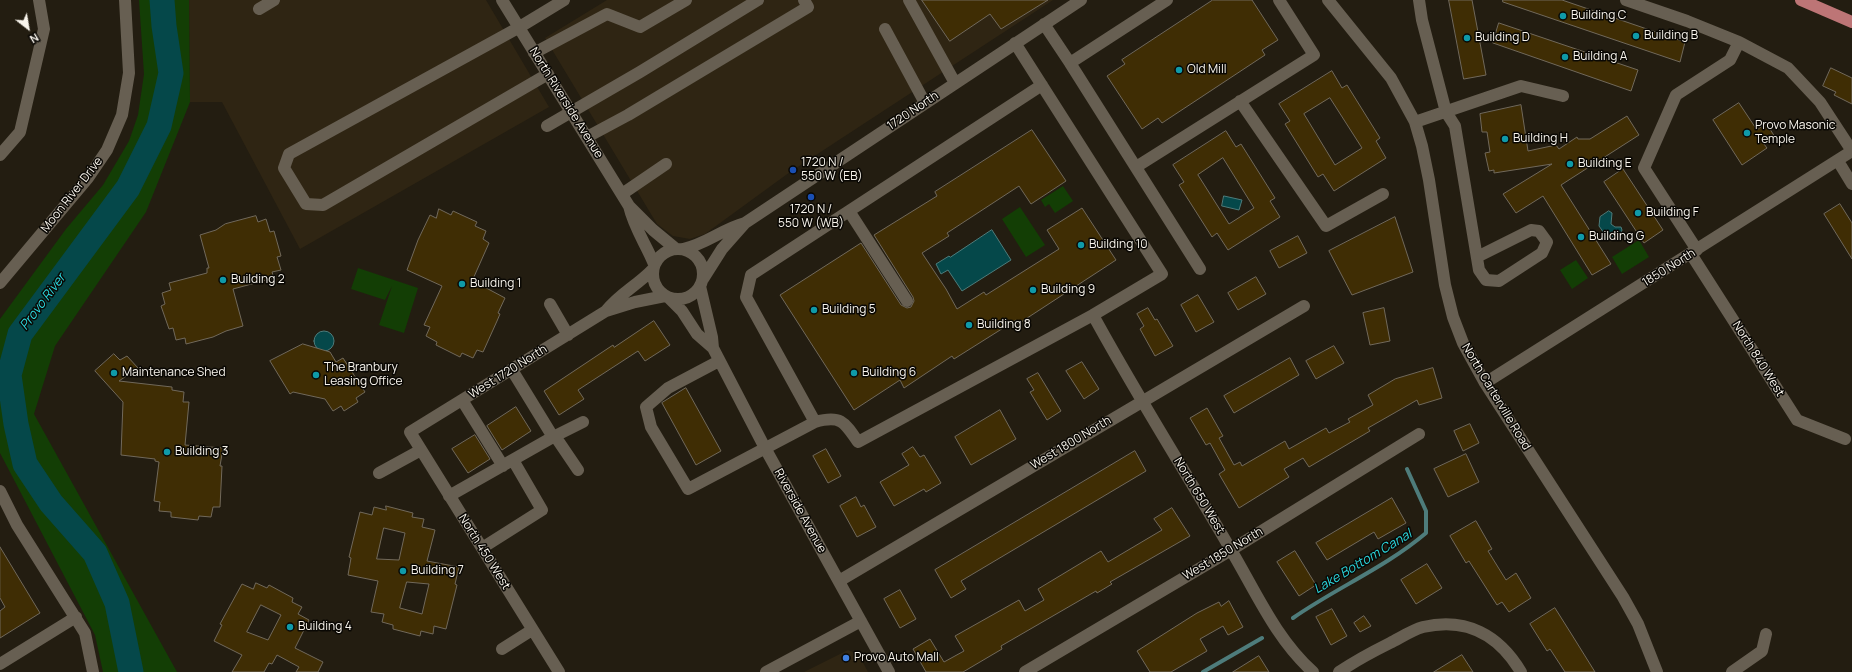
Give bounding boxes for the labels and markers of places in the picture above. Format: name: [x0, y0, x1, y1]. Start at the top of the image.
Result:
place label: Building C: [1571, 9, 1626, 23]
marker: Building C: [1558, 11, 1568, 21]
place label: Building B: [1644, 29, 1698, 43]
place label: Building D: [1475, 31, 1530, 45]
marker: Building B: [1631, 31, 1641, 41]
marker: Building D: [1462, 33, 1472, 43]
place label: Building A: [1573, 50, 1627, 64]
marker: Building A: [1560, 52, 1570, 62]
place label: Old Mill: [1187, 63, 1226, 77]
marker: Old Mill: [1174, 65, 1184, 75]
place label: Provo Masonic Temple: [1755, 119, 1835, 147]
marker: Provo Masonic Temple: [1742, 128, 1752, 138]
place label: Building H: [1513, 132, 1568, 146]
marker: Building H: [1500, 134, 1510, 144]
place label: 1720 N / 550 W (EB): [801, 156, 863, 184]
place label: Building E: [1578, 157, 1631, 171]
marker: Building E: [1565, 159, 1575, 169]
marker: 1720 N / 550 W (EB): [788, 165, 798, 175]
marker: 1720 N / 550 W (WB): [806, 192, 816, 202]
place label: 1720 N / 550 W (WB): [778, 203, 844, 231]
place label: Building F: [1646, 206, 1699, 220]
marker: Building F: [1633, 208, 1643, 218]
place label: Building G: [1589, 230, 1644, 244]
marker: Building G: [1576, 232, 1586, 242]
place label: Building 10: [1089, 238, 1148, 252]
marker: Building 10: [1076, 240, 1086, 250]
place label: Building 2: [231, 273, 284, 287]
marker: Building 2: [218, 275, 228, 285]
place label: Building 1: [470, 277, 521, 291]
marker: Building 1: [457, 279, 467, 289]
place label: Building 9: [1041, 283, 1095, 297]
marker: Building 9: [1028, 285, 1038, 295]
place label: Building 5: [822, 303, 876, 317]
marker: Building 5: [809, 305, 819, 315]
place label: Building 8: [977, 318, 1031, 332]
marker: Building 8: [964, 320, 974, 330]
place label: The Branbury Leasing Office: [324, 361, 403, 389]
place label: Maintenance Shed: [122, 366, 225, 380]
place label: Building 6: [862, 366, 916, 380]
marker: Maintenance Shed: [109, 368, 119, 378]
marker: Building 6: [849, 368, 859, 378]
marker: The Branbury Leasing Office: [311, 370, 321, 380]
place label: Building 3: [175, 445, 228, 459]
marker: Building 3: [162, 447, 172, 457]
place label: Building 7: [411, 564, 464, 578]
marker: Building 7: [398, 566, 408, 576]
place label: Building 4: [298, 620, 352, 634]
marker: Building 4: [285, 622, 295, 632]
place label: Provo Auto Mall: [854, 651, 939, 665]
marker: Provo Auto Mall: [841, 653, 851, 663]

